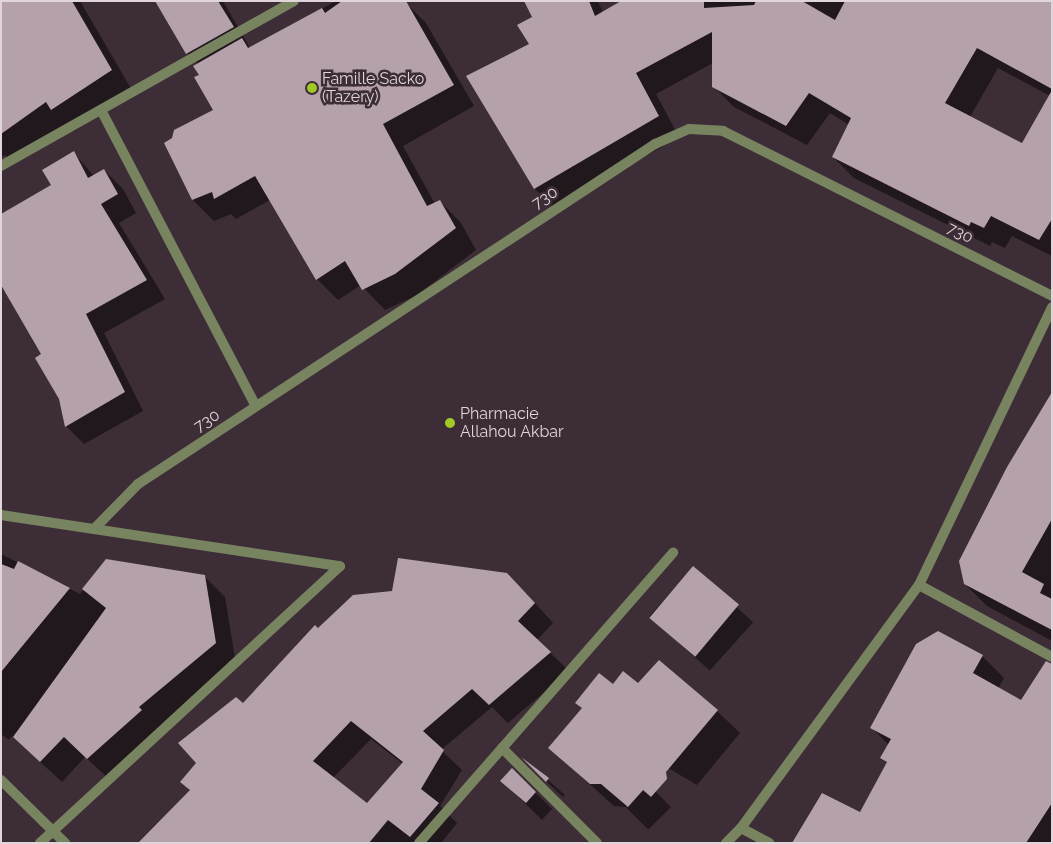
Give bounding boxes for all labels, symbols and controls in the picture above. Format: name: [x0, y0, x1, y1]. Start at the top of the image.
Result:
place label: Famille Sacko (Tazery): [322, 69, 424, 107]
marker: Famille Sacko (Tazery): [306, 82, 318, 94]
street label: 730: [528, 183, 562, 213]
street label: 730: [944, 218, 976, 248]
place label: Pharmacie Allahou Akbar: [460, 404, 564, 442]
street label: 730: [190, 406, 224, 436]
marker: Pharmacie Allahou Akbar: [444, 417, 456, 429]

